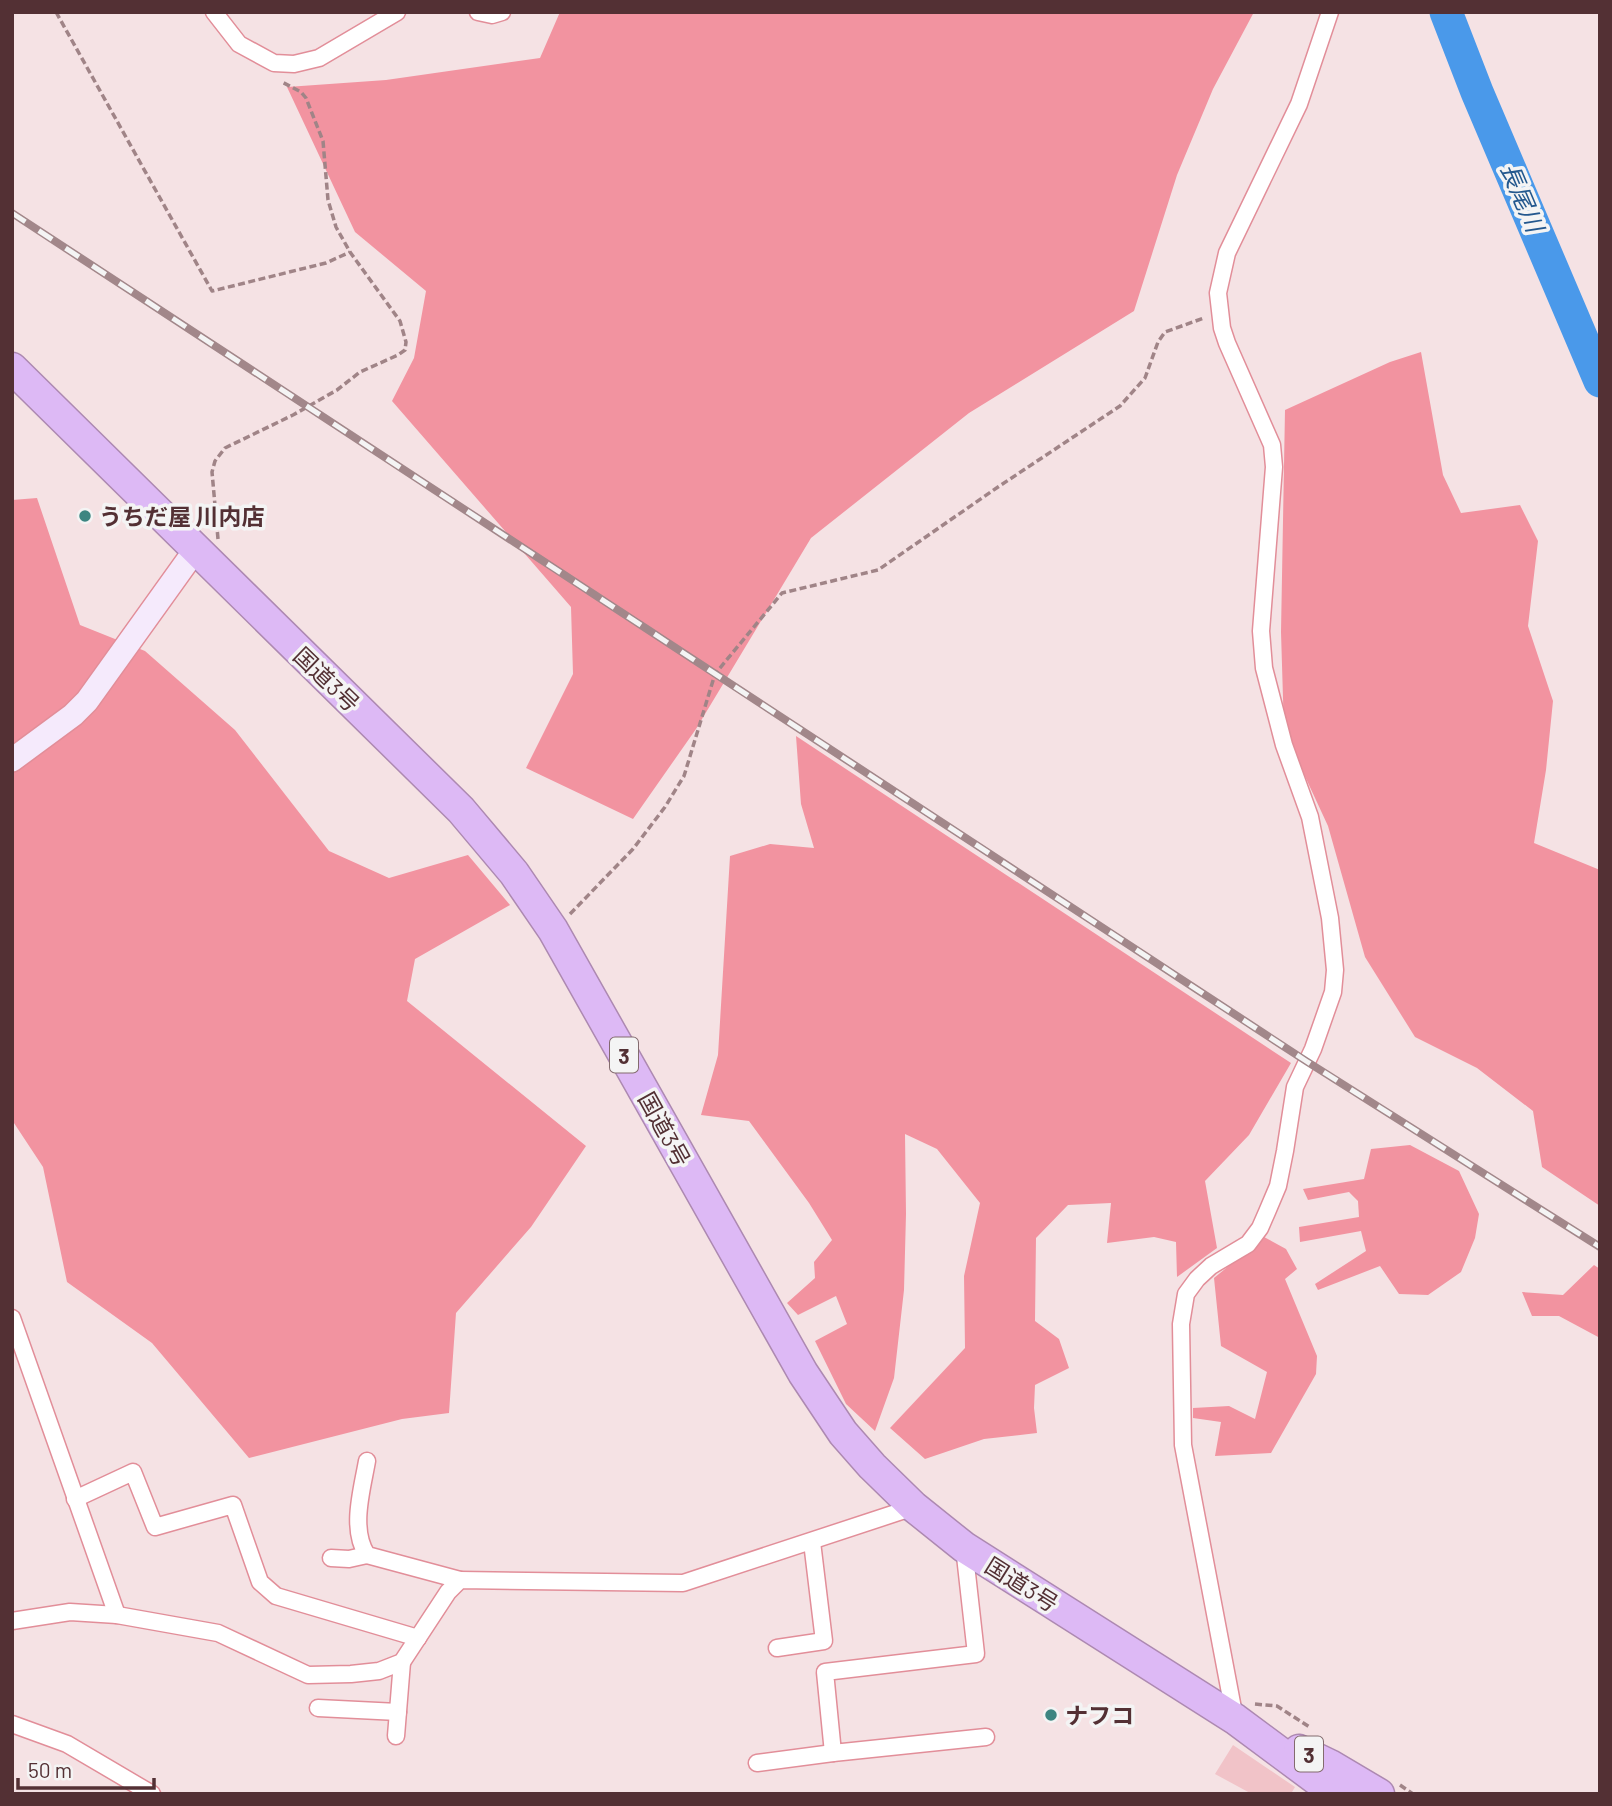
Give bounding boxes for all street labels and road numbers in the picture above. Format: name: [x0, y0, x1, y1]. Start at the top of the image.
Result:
street label: 国道3号: [288, 641, 366, 717]
road number: 3: [610, 1038, 638, 1072]
street label: 国道3号: [633, 1087, 697, 1171]
street label: 国道3号: [980, 1551, 1064, 1617]
road number: 3: [1295, 1736, 1323, 1772]

